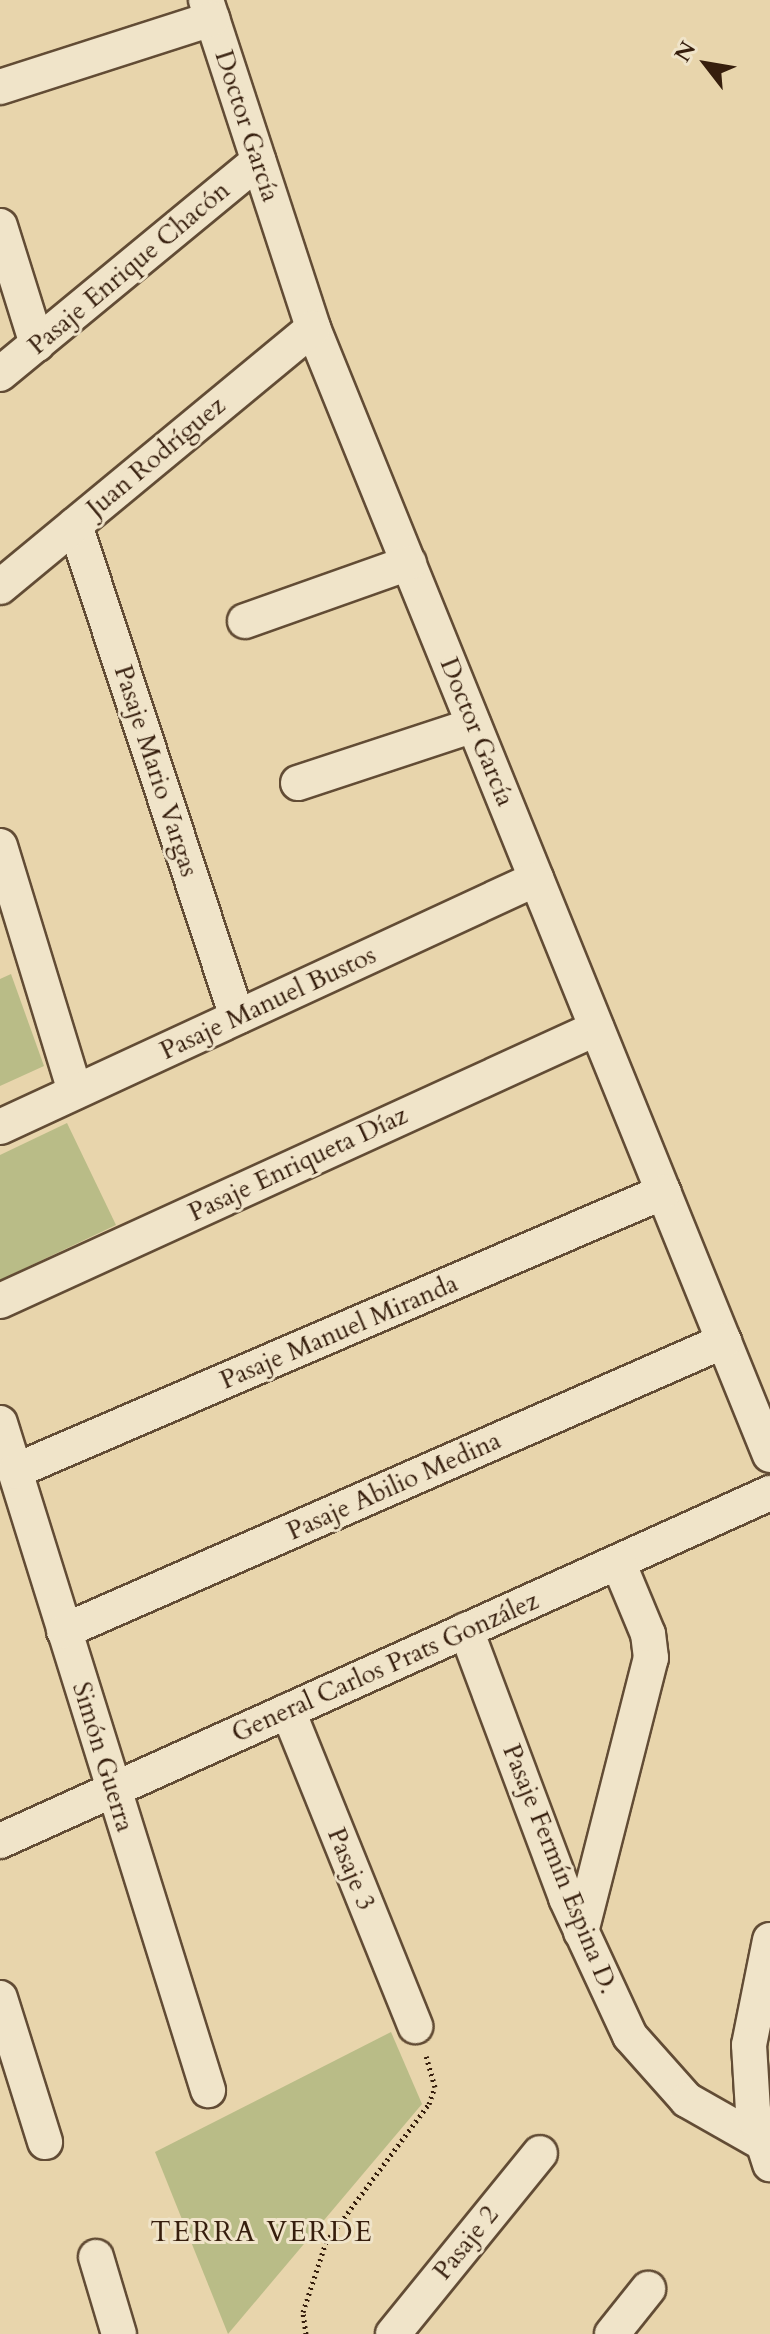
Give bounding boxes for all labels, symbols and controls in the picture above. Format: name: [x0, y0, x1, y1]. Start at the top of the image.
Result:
north arrow: [666, 24, 746, 104]
text: N: [668, 36, 703, 68]
street label: Doctor García: [208, 46, 286, 206]
street label: Pasaje Enrique Chacón: [22, 175, 236, 361]
street label: Juan Rodríguez: [80, 390, 232, 524]
street label: Doctor García: [433, 653, 521, 811]
street label: Pasaje Mario Vargas: [107, 661, 205, 881]
street label: Pasaje Manuel Bustos: [155, 939, 381, 1067]
street label: Pasaje Enriqueta Díaz: [184, 1100, 412, 1228]
street label: Pasaje Manuel Miranda: [215, 1268, 463, 1396]
street label: Pasaje Abilio Medina: [282, 1425, 506, 1547]
street label: General Carlos Prats González: [227, 1585, 543, 1749]
street label: Simón Guerra: [65, 1678, 141, 1836]
street label: Pasaje Fermín Espina D.: [496, 1740, 624, 1998]
street label: Pasaje 3: [320, 1823, 382, 1915]
street label: Pasaje 2: [427, 2200, 505, 2286]
district label: TERRA VERDE: [150, 2215, 374, 2249]

